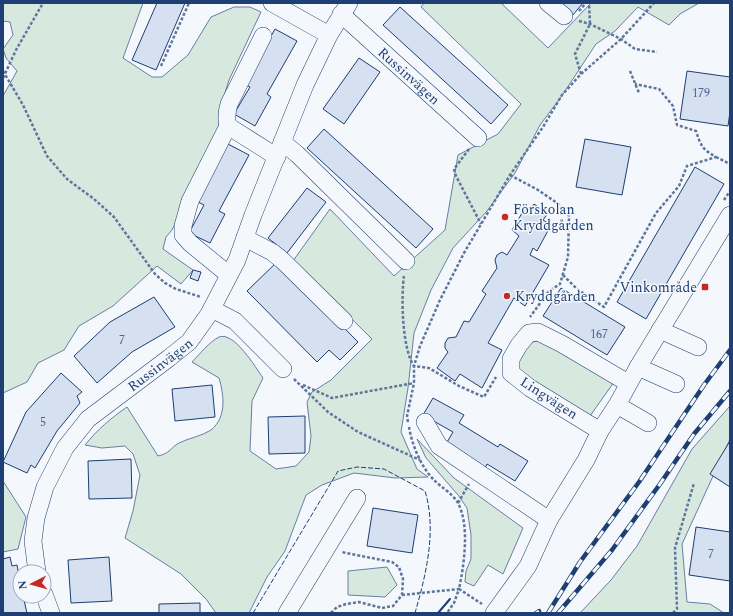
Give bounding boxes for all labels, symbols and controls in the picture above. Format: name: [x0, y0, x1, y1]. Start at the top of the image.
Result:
street label: Russinvägen: [373, 42, 445, 110]
house number: 179: [692, 84, 710, 103]
place label: Förskolan Kryddgården: [513, 199, 594, 236]
marker: Förskolan Kryddgården: [500, 212, 510, 222]
place label: Vinkområde: [620, 277, 697, 298]
marker: Vinkområde: [700, 282, 710, 292]
place label: Kryddgården: [515, 286, 596, 307]
marker: Kryddgården: [502, 291, 512, 301]
house number: 167: [590, 325, 608, 344]
house number: 7: [119, 331, 125, 350]
street label: Russinvägen: [123, 332, 197, 396]
street label: Lingvägen: [516, 372, 582, 424]
house number: 5: [40, 413, 46, 432]
house number: 7: [708, 545, 714, 564]
north arrow: [12, 564, 52, 604]
text: N: [14, 580, 31, 590]

